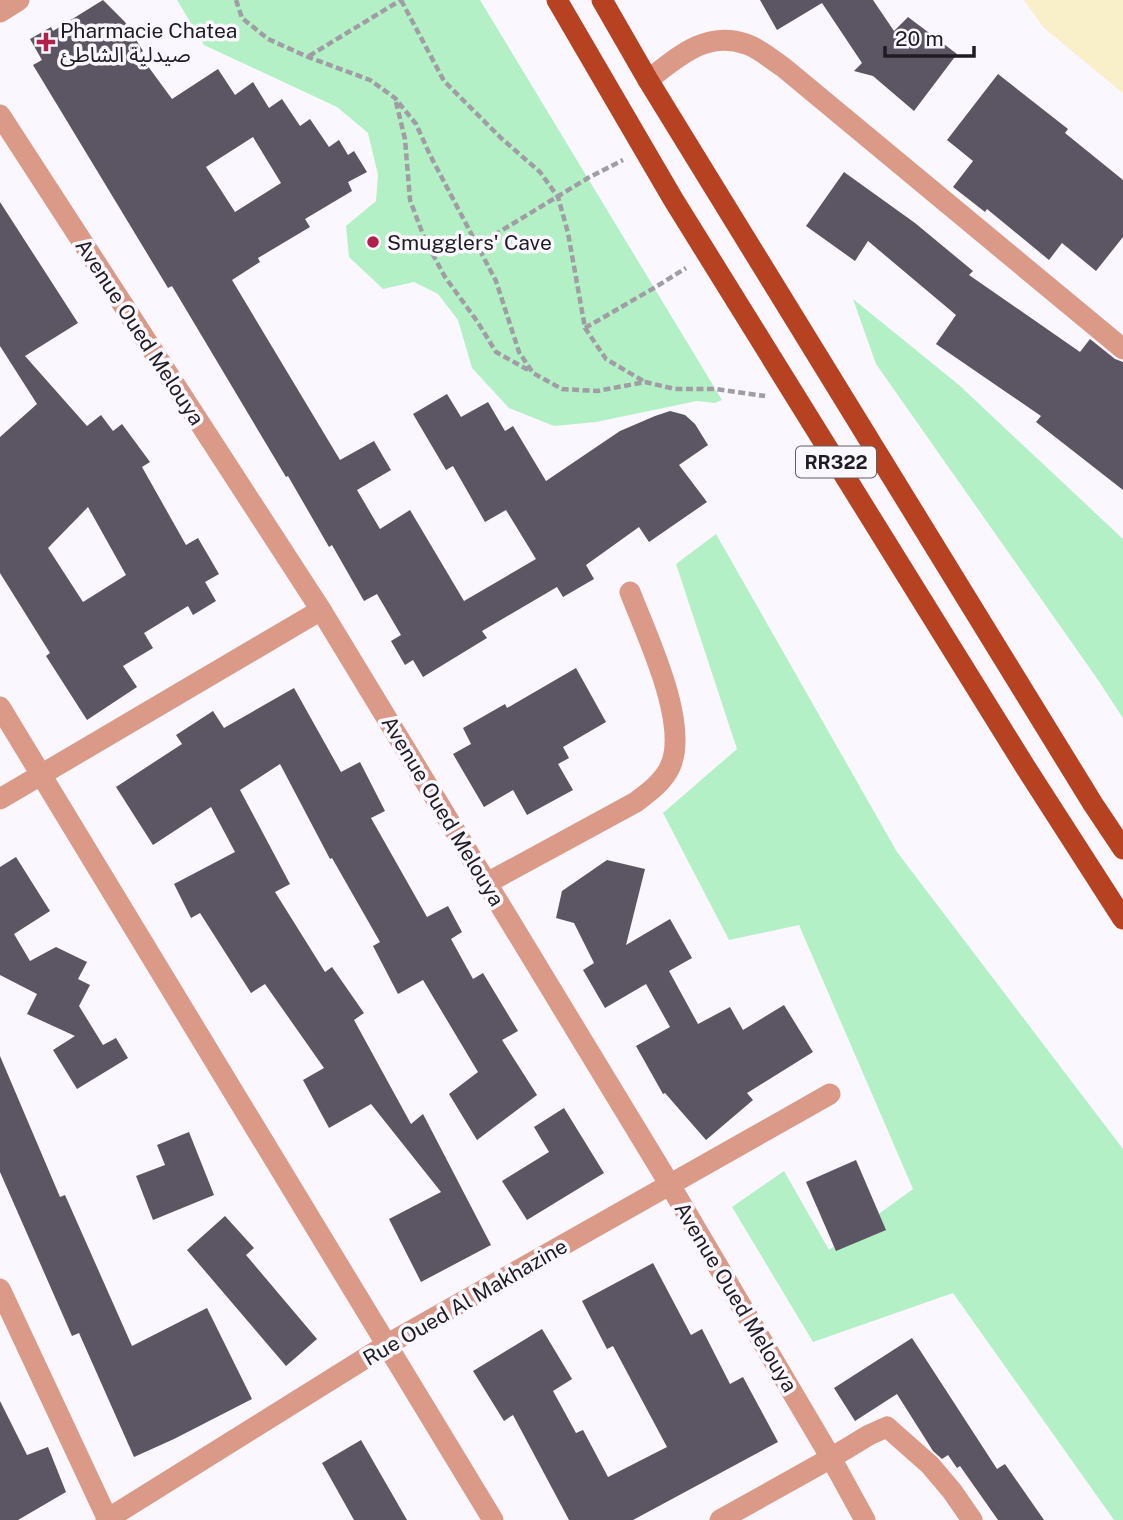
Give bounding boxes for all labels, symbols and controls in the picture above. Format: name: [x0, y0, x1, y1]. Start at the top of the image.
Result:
scale bar: [885, 14, 974, 58]
place label: Pharmacie Chatea صيدلية الشاطئ: [60, 18, 237, 67]
text: 20 m: [895, 26, 944, 51]
marker: Pharmacie Chatea صيدلية الشاطئ: [38, 34, 54, 50]
place label: Smugglers' Cave: [387, 230, 552, 255]
street label: Avenue Oued Melouya: [70, 234, 210, 430]
marker: Smugglers' Cave: [365, 234, 381, 250]
road number: RR322: [796, 446, 876, 477]
street label: Avenue Oued Melouya: [376, 712, 510, 910]
street label: Avenue Oued Melouya: [669, 1198, 803, 1396]
street label: Rue Oued Al Makhazine: [358, 1233, 572, 1371]

